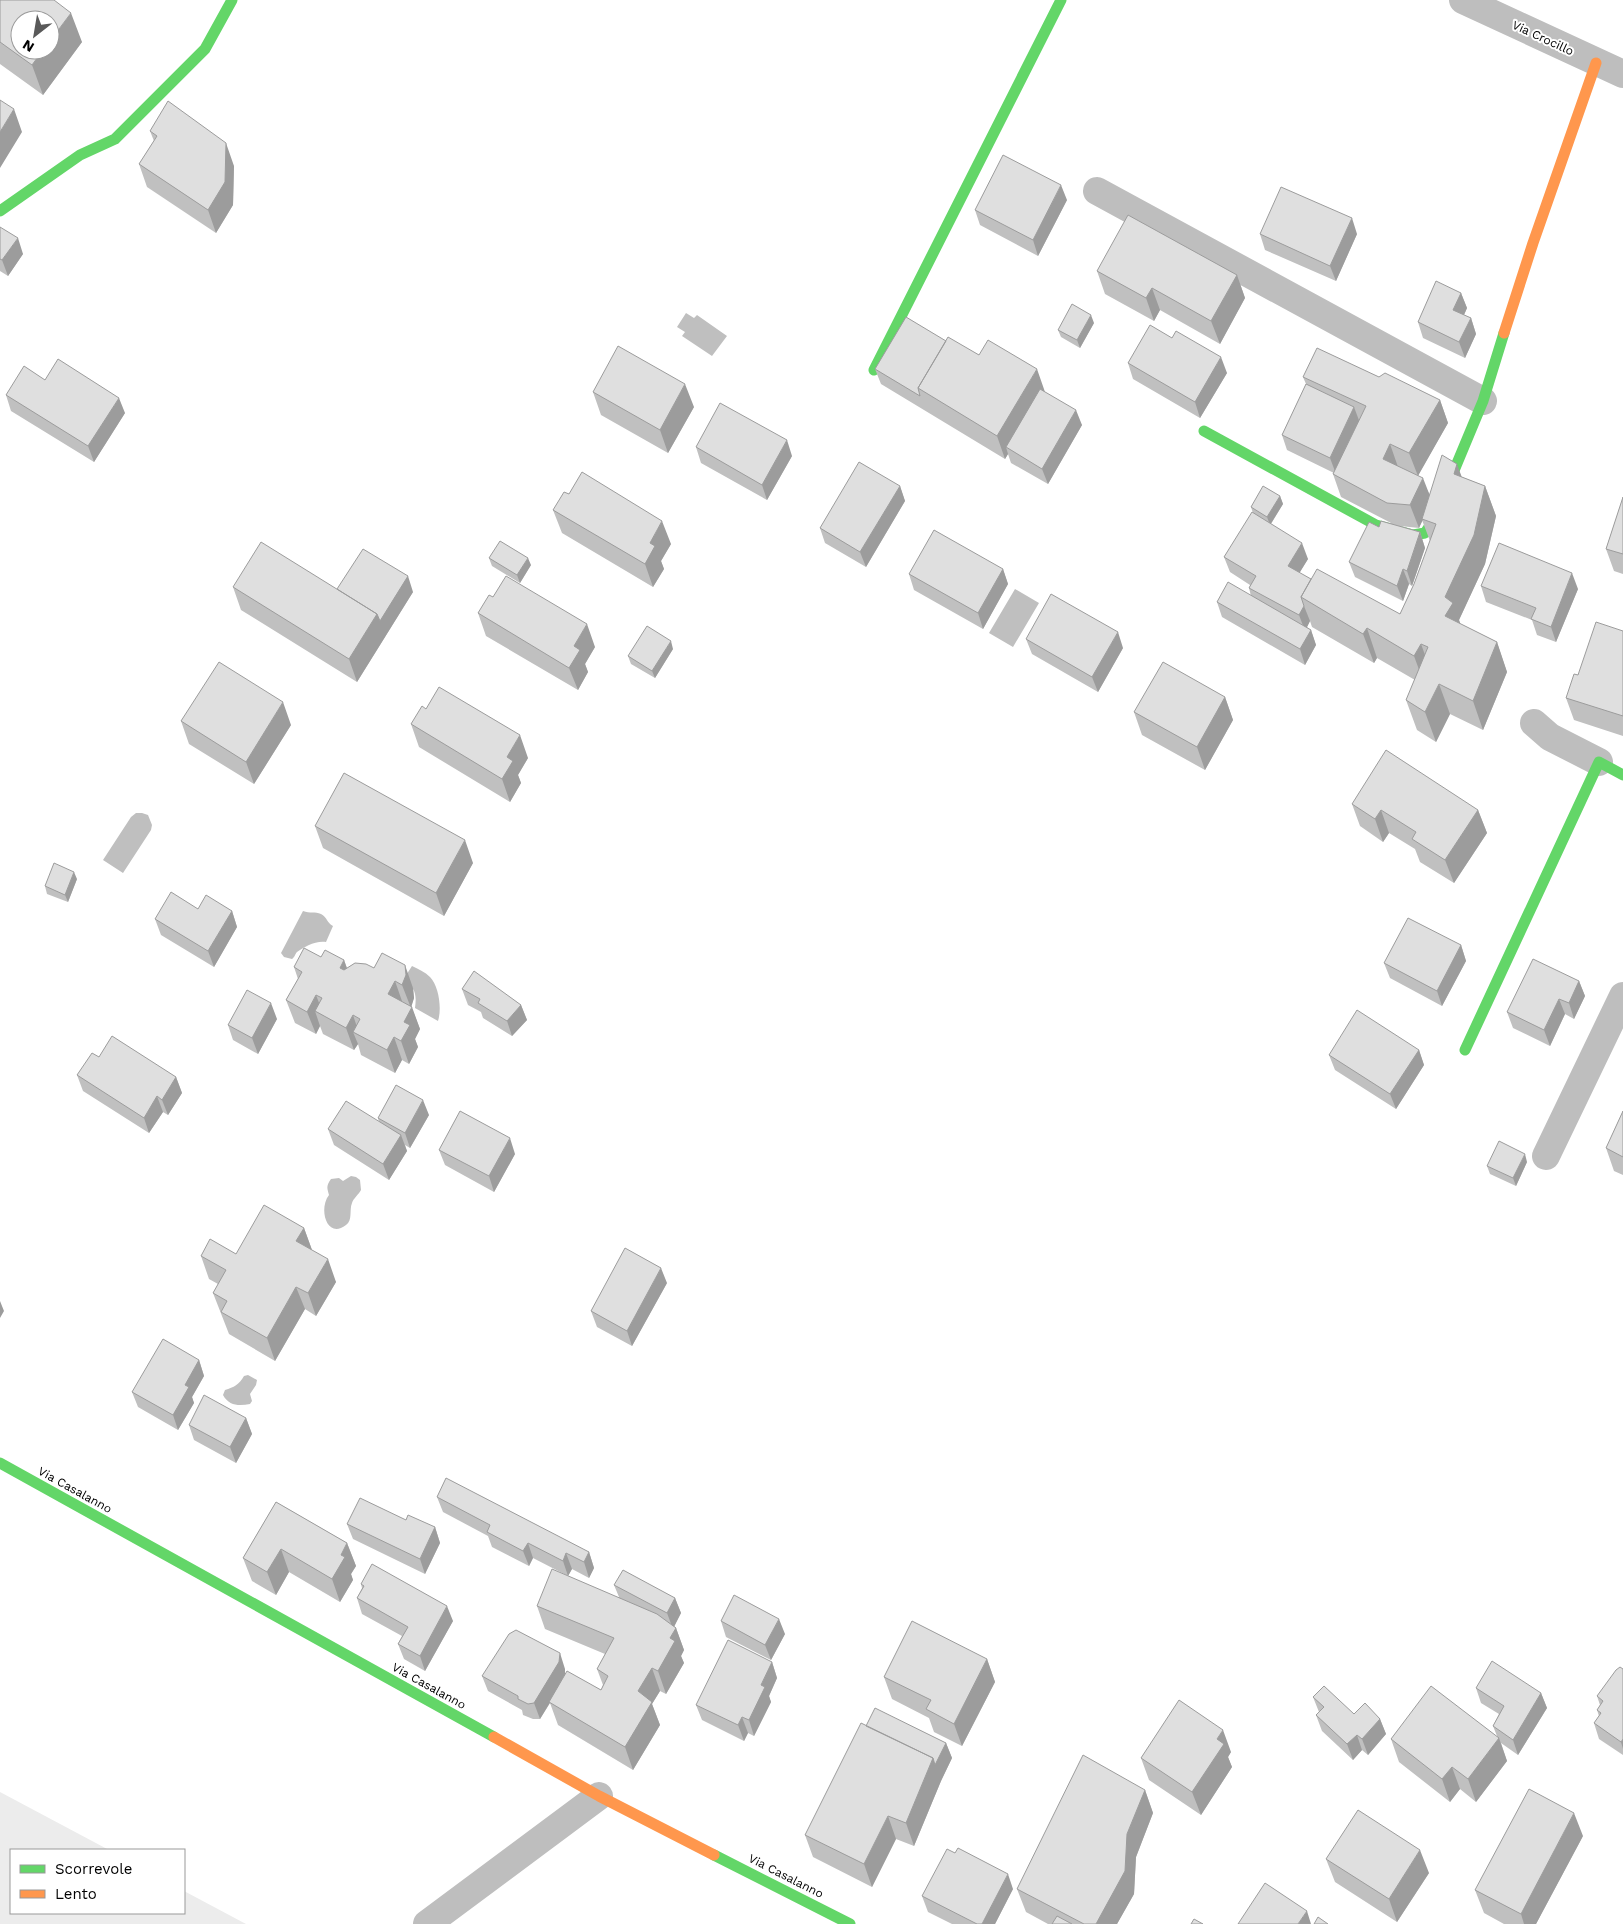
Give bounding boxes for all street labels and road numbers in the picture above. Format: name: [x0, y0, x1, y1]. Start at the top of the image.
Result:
street label: Via Crocillo: [1510, 18, 1576, 58]
street label: Via Casalanno: [36, 1464, 114, 1516]
street label: Via Casalanno: [390, 1660, 468, 1712]
street label: Via Casalanno: [746, 1851, 826, 1901]

